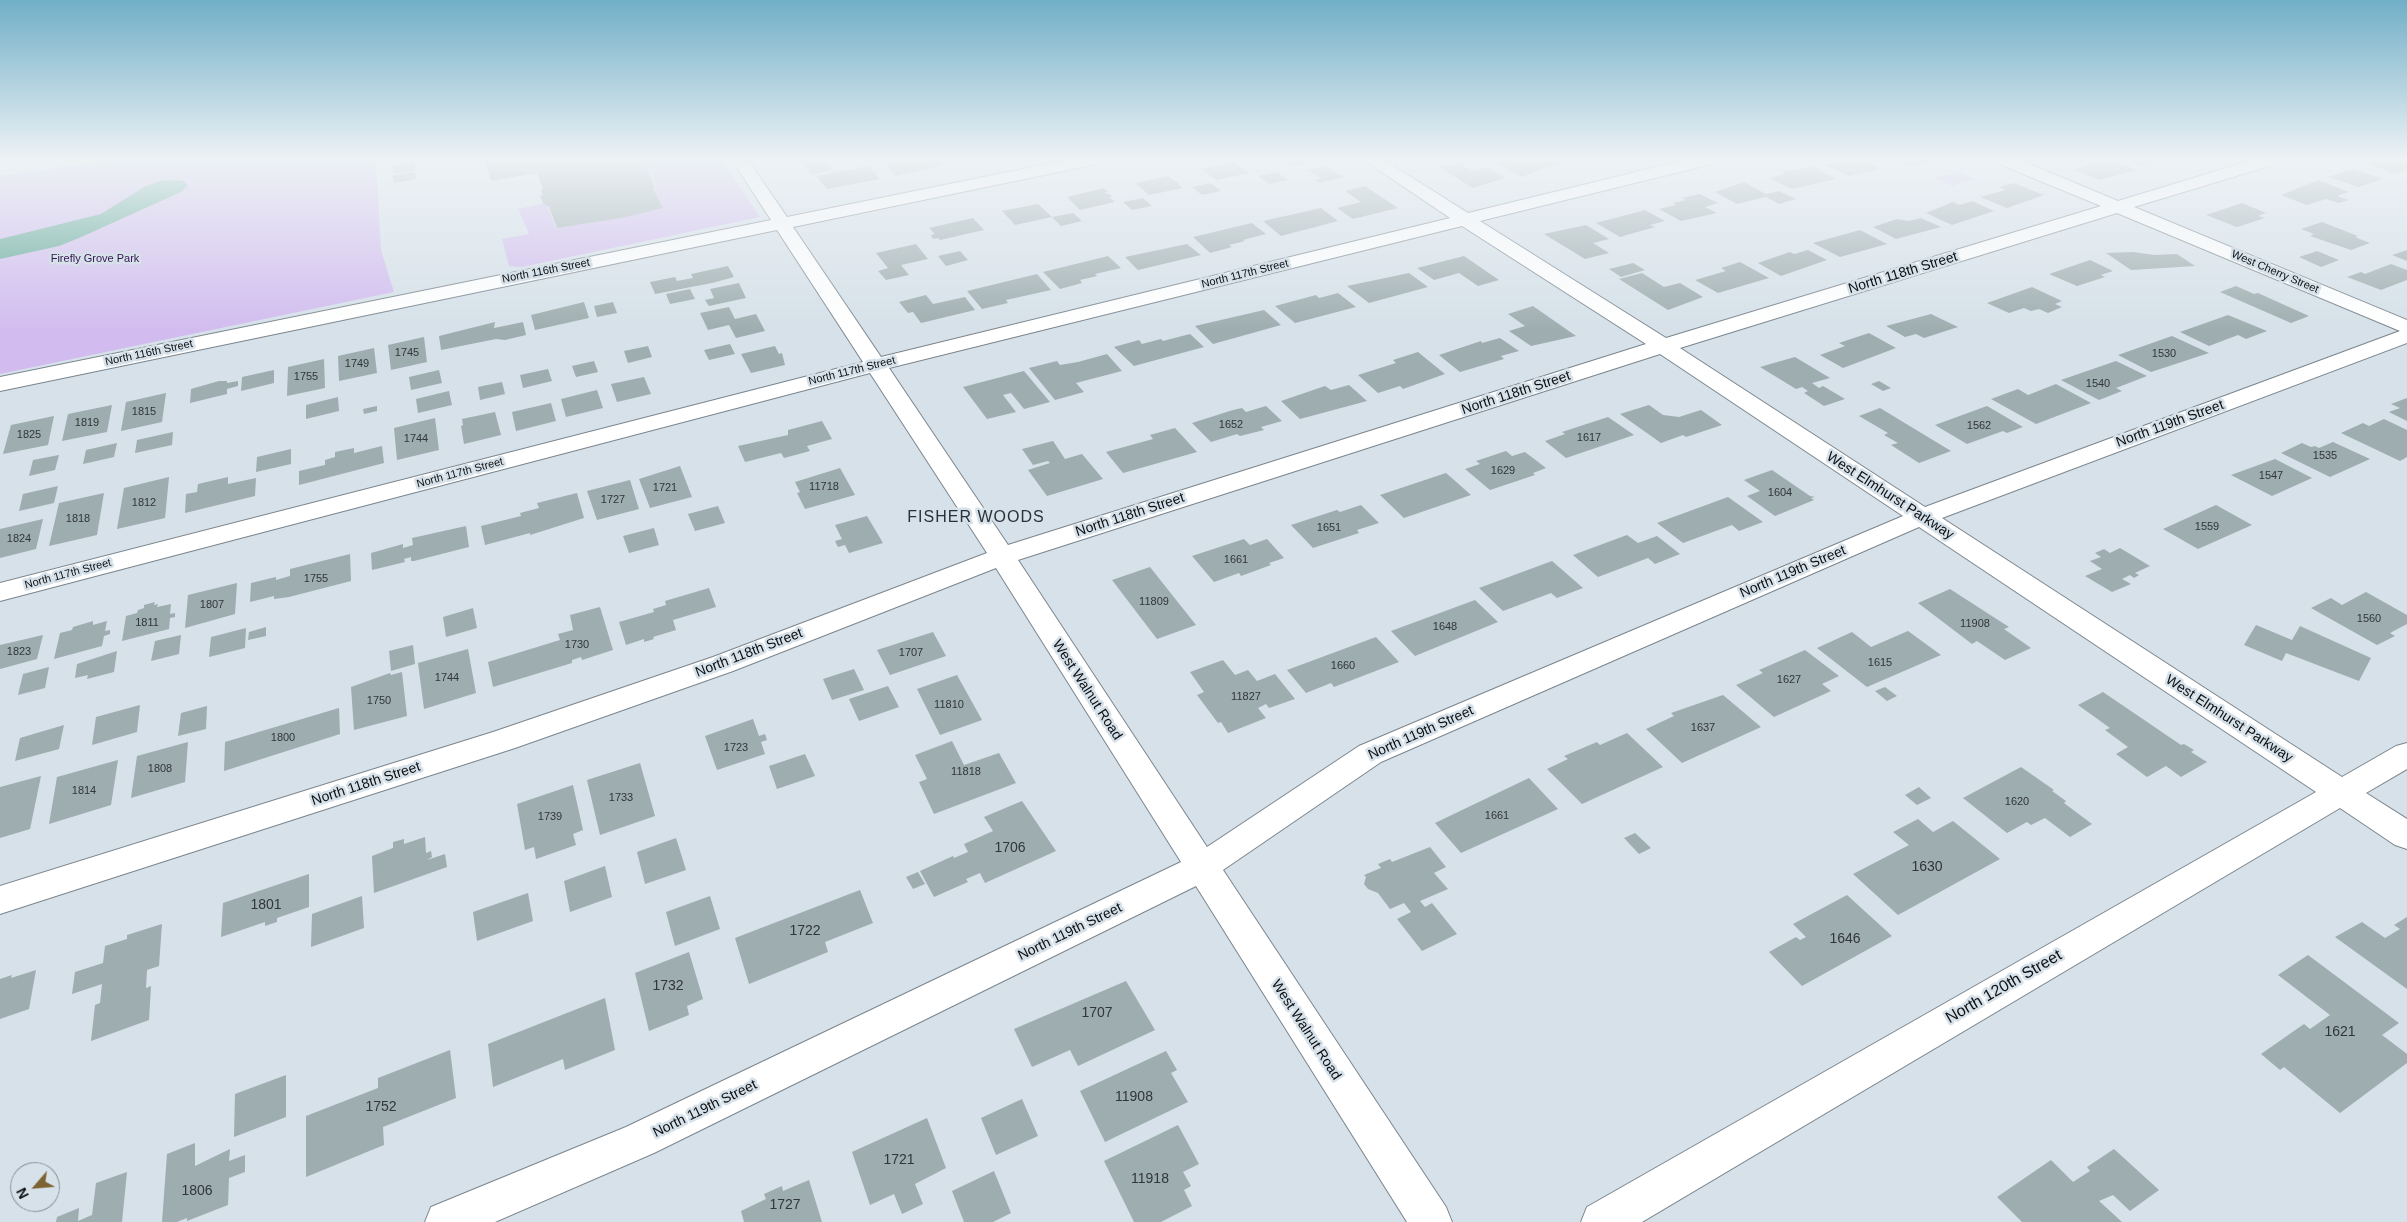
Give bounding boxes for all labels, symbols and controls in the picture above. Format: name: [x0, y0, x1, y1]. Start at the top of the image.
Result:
street label: North 118th Street: [1846, 248, 1960, 298]
street label: West Cherry Street: [2229, 248, 2321, 296]
park label: Firefly Grove Park: [51, 252, 139, 266]
street label: North 116th Street: [501, 256, 591, 286]
street label: North 117th Street: [1200, 257, 1290, 291]
street label: North 116th Street: [104, 337, 194, 369]
house number: 1745: [395, 346, 419, 360]
house number: 1530: [2152, 347, 2176, 361]
street label: North 117th Street: [807, 354, 897, 388]
house number: 1749: [345, 357, 369, 371]
street label: North 118th Street: [1459, 367, 1573, 419]
house number: 1755: [294, 370, 318, 384]
house number: 1540: [2086, 377, 2110, 391]
street label: North 119th Street: [2114, 397, 2226, 451]
house number: 1815: [132, 405, 156, 419]
house number: 1819: [75, 416, 99, 430]
house number: 1652: [1219, 418, 1243, 432]
house number: 1562: [1967, 419, 1991, 433]
house number: 1825: [17, 428, 41, 442]
house number: 1617: [1577, 431, 1601, 445]
house number: 1744: [404, 432, 428, 446]
street label: West Elmhurst Parkway: [1823, 449, 1957, 543]
house number: 1535: [2313, 449, 2337, 463]
street label: North 117th Street: [415, 455, 505, 491]
house number: 1629: [1491, 464, 1515, 478]
house number: 1547: [2259, 469, 2283, 483]
house number: 11718: [809, 480, 839, 494]
house number: 1721: [653, 481, 677, 495]
house number: 1604: [1768, 486, 1792, 500]
street label: North 118th Street: [1073, 489, 1187, 541]
house number: 1727: [601, 493, 625, 507]
house number: 1812: [132, 496, 156, 510]
district label: FISHER WOODS: [906, 508, 1046, 528]
house number: 1818: [66, 512, 90, 526]
house number: 1559: [2195, 520, 2219, 534]
house number: 1651: [1317, 521, 1341, 535]
house number: 1824: [7, 532, 31, 546]
street label: North 119th Street: [1738, 542, 1848, 602]
house number: 1661: [1224, 553, 1248, 567]
street label: North 117th Street: [23, 556, 113, 592]
house number: 1755: [304, 572, 328, 586]
house number: 11809: [1139, 595, 1169, 609]
house number: 1807: [200, 598, 224, 612]
house number: 1560: [2357, 612, 2381, 626]
house number: 1811: [135, 616, 159, 630]
house number: 11908: [1960, 617, 1990, 631]
house number: 1648: [1433, 620, 1457, 634]
street label: North 118th Street: [693, 625, 805, 681]
street label: West Walnut Road: [1048, 637, 1126, 743]
house number: 1730: [565, 638, 589, 652]
house number: 1823: [7, 645, 31, 659]
house number: 1707: [899, 646, 923, 660]
house number: 1615: [1868, 656, 1892, 670]
house number: 1660: [1331, 659, 1355, 673]
house number: 1744: [435, 671, 459, 685]
street label: West Elmhurst Parkway: [2162, 672, 2296, 766]
house number: 1627: [1777, 673, 1801, 687]
house number: 11827: [1231, 690, 1261, 704]
house number: 1750: [367, 694, 391, 708]
house number: 11810: [934, 698, 964, 712]
street label: North 119th Street: [1366, 702, 1476, 764]
house number: 1637: [1691, 721, 1715, 735]
house number: 1800: [271, 731, 295, 745]
house number: 1723: [724, 741, 748, 755]
street label: North 118th Street: [309, 758, 423, 810]
house number: 1808: [148, 762, 172, 776]
house number: 11818: [951, 765, 981, 779]
house number: 1814: [72, 784, 96, 798]
house number: 1733: [609, 791, 633, 805]
house number: 1620: [2005, 795, 2029, 809]
house number: 1661: [1485, 809, 1509, 823]
house number: 1739: [538, 810, 562, 824]
house number: 1706: [994, 840, 1026, 856]
house number: 1630: [1911, 859, 1943, 875]
house number: 1801: [250, 897, 282, 913]
street label: North 119th Street: [1015, 900, 1125, 964]
house number: 1722: [789, 923, 821, 939]
house number: 1646: [1829, 931, 1861, 947]
street label: North 120th Street: [1943, 946, 2065, 1028]
street label: West Walnut Road: [1267, 977, 1345, 1083]
house number: 1732: [652, 978, 684, 994]
house number: 1707: [1081, 1005, 1113, 1021]
house number: 1621: [2324, 1024, 2356, 1040]
street label: North 119th Street: [650, 1077, 760, 1141]
house number: 11908: [1115, 1089, 1153, 1105]
house number: 1752: [365, 1099, 397, 1115]
house number: 1721: [883, 1152, 915, 1168]
north arrow: [10, 1162, 60, 1212]
house number: 11918: [1131, 1171, 1169, 1187]
house number: 1806: [181, 1183, 213, 1199]
text: N: [13, 1185, 32, 1201]
house number: 1727: [769, 1197, 801, 1213]

